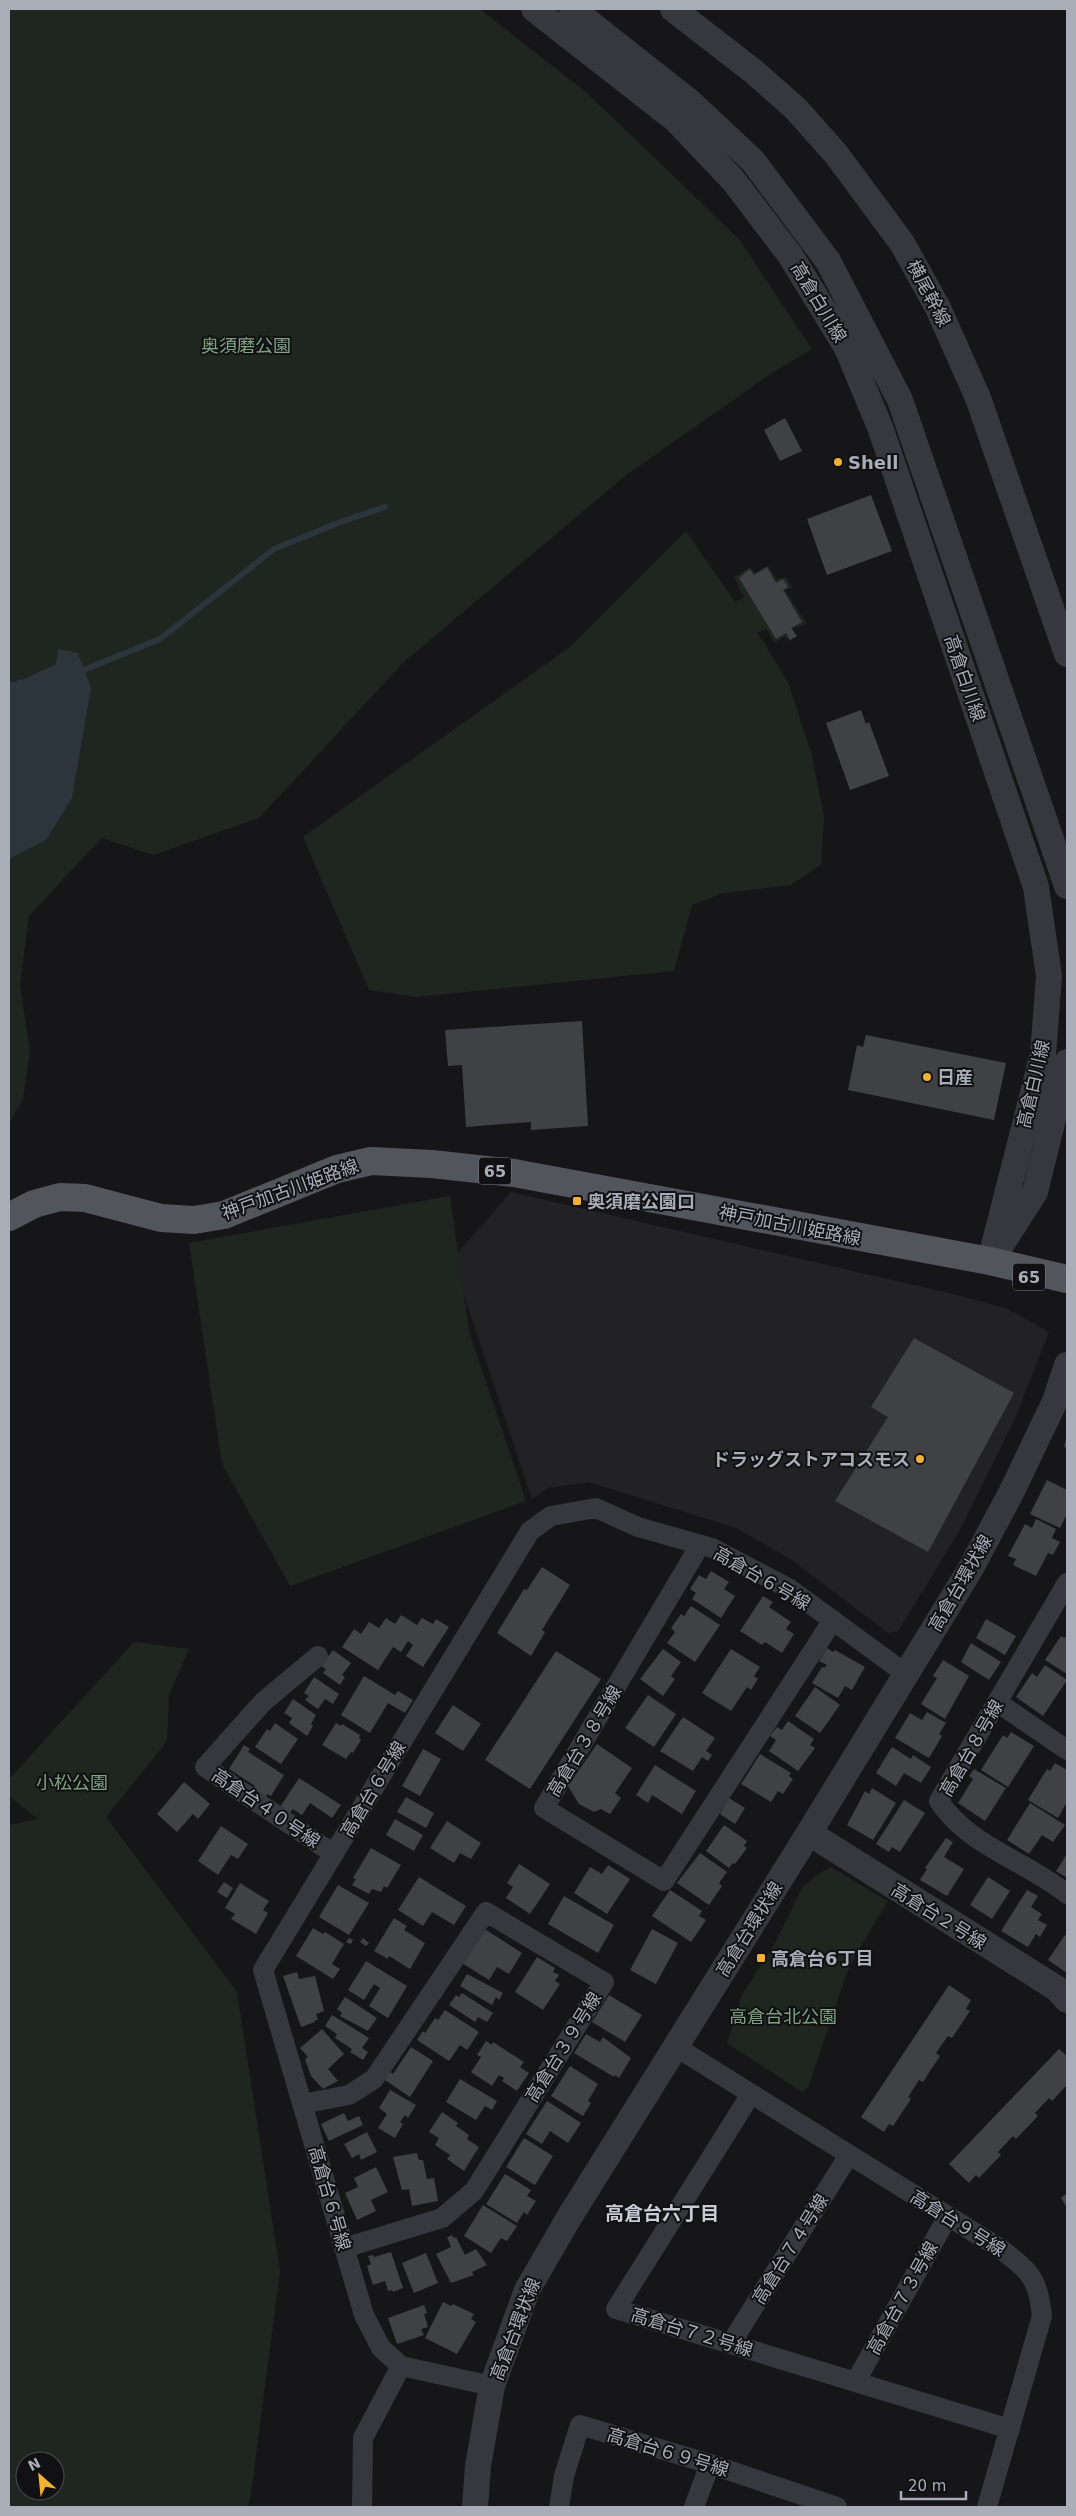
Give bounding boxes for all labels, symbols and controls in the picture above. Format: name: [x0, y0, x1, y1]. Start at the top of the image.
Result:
street label: 横尾幹線: [903, 256, 955, 330]
street label: 高倉白川線: [787, 258, 851, 346]
park label: 奥須磨公園: [201, 335, 291, 356]
place label: Shell: [848, 452, 898, 473]
marker: Shell: [832, 456, 844, 468]
street label: 高倉白川線: [940, 632, 990, 724]
street label: 高倉白川線: [1013, 1038, 1053, 1130]
place label: 日産: [937, 1067, 973, 1088]
marker: 日産: [921, 1071, 933, 1083]
street label: 神戸加古川姫路線: [219, 1155, 361, 1223]
road number: 65: [479, 1158, 511, 1184]
place label: 奥須磨公園口: [587, 1191, 695, 1212]
marker: 奥須磨公園口: [571, 1195, 583, 1207]
street label: 神戸加古川姫路線: [717, 1201, 863, 1249]
road number: 65: [1013, 1264, 1045, 1290]
place label: ドラッグストアコスモス: [712, 1449, 910, 1470]
marker: ドラッグストアコスモス: [914, 1453, 926, 1465]
street label: 高倉台環状線: [924, 1531, 996, 1635]
street label: 高倉台６号線: [710, 1542, 814, 1614]
street label: 高倉台３８号線: [543, 1682, 625, 1800]
street label: 高倉台８号線: [935, 1696, 1007, 1800]
street label: 高倉台６号線: [336, 1737, 410, 1841]
street label: 高倉台４０号線: [208, 1764, 324, 1852]
park label: 小松公園: [36, 1772, 108, 1793]
street label: 高倉台環状線: [711, 1878, 787, 1980]
street label: 高倉台２号線: [888, 1878, 990, 1954]
place label: 高倉台6丁目: [771, 1948, 874, 1969]
marker: 高倉台6丁目: [755, 1952, 767, 1964]
street label: 高倉台３９号線: [521, 1988, 605, 2106]
park label: 高倉台北公園: [729, 2006, 837, 2027]
street label: 高倉台６号線: [305, 2143, 355, 2253]
street label: 高倉台９号線: [907, 2185, 1009, 2261]
street label: 高倉台７４号線: [748, 2190, 832, 2308]
district label: 高倉台六丁目: [605, 2202, 719, 2224]
street label: 高倉台７３号線: [862, 2238, 942, 2358]
street label: 高倉台環状線: [486, 2275, 544, 2383]
street label: 高倉台７２号線: [629, 2304, 755, 2360]
street label: 高倉台６９号線: [605, 2424, 731, 2480]
north arrow: [15, 2451, 65, 2501]
text: N: [25, 2455, 43, 2474]
scale bar: [901, 2468, 966, 2500]
text: 20 m: [908, 2477, 946, 2495]

